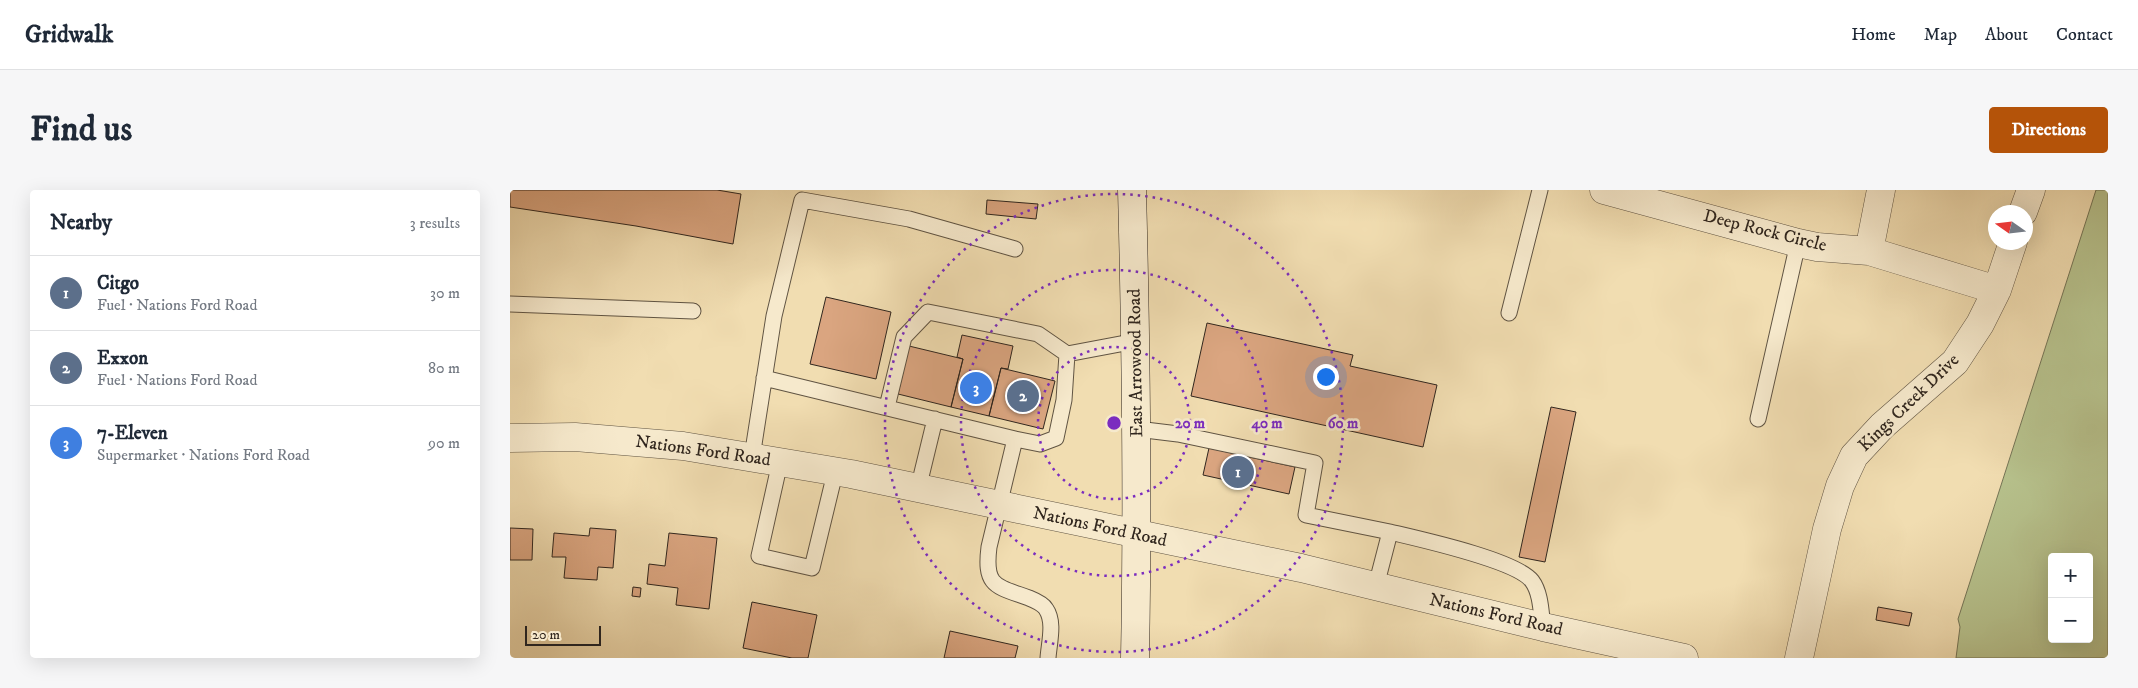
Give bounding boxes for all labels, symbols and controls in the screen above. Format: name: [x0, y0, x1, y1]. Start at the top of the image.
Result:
text: Gridwalk: [25, 20, 113, 50]
text: Home: [1851, 24, 1896, 46]
text: Map: [1924, 24, 1957, 46]
text: About: [1985, 24, 2028, 46]
text: Contact: [2056, 24, 2113, 46]
button: Directions: [1989, 107, 2108, 153]
text: Find us: [30, 108, 132, 152]
street label: Deep Rock Circle: [1701, 205, 1829, 257]
north arrow: [1988, 205, 2033, 250]
text: Nearby: [50, 210, 112, 236]
text: 3 results: [410, 213, 460, 233]
text: Citgo: [97, 272, 139, 295]
text: 1: [63, 283, 69, 303]
text: 30 m: [430, 283, 460, 303]
street label: East Arrowood Road: [1124, 288, 1148, 438]
text: Fuel · Nations Ford Road: [97, 295, 257, 315]
text: Exxon: [97, 347, 148, 370]
street label: Kings Creek Drive: [1854, 349, 1964, 457]
text: 2: [62, 358, 70, 378]
text: 80 m: [428, 358, 460, 378]
your location: [1313, 364, 1339, 390]
pin: 3: [960, 369, 992, 407]
text: Fuel · Nations Ford Road: [97, 370, 257, 390]
pin: 2: [1007, 377, 1039, 415]
centre of rings: [1105, 414, 1123, 432]
text: 20 m: [1175, 414, 1206, 433]
text: 40 m: [1250, 414, 1283, 433]
text: 60 m: [1328, 414, 1359, 433]
text: 7-Eleven: [97, 422, 168, 445]
street label: Nations Ford Road: [634, 431, 772, 471]
text: 3: [63, 433, 69, 453]
text: 90 m: [428, 433, 460, 453]
text: Supermarket · Nations Ford Road: [97, 445, 310, 465]
pin: 1: [1222, 453, 1254, 491]
street label: Nations Ford Road: [1031, 502, 1169, 552]
map controls: [2048, 553, 2093, 643]
button: +: [2048, 553, 2093, 598]
street label: Nations Ford Road: [1427, 589, 1565, 641]
button: −: [2048, 598, 2093, 643]
scale bar: [525, 623, 601, 646]
text: 20 m: [532, 626, 560, 644]

